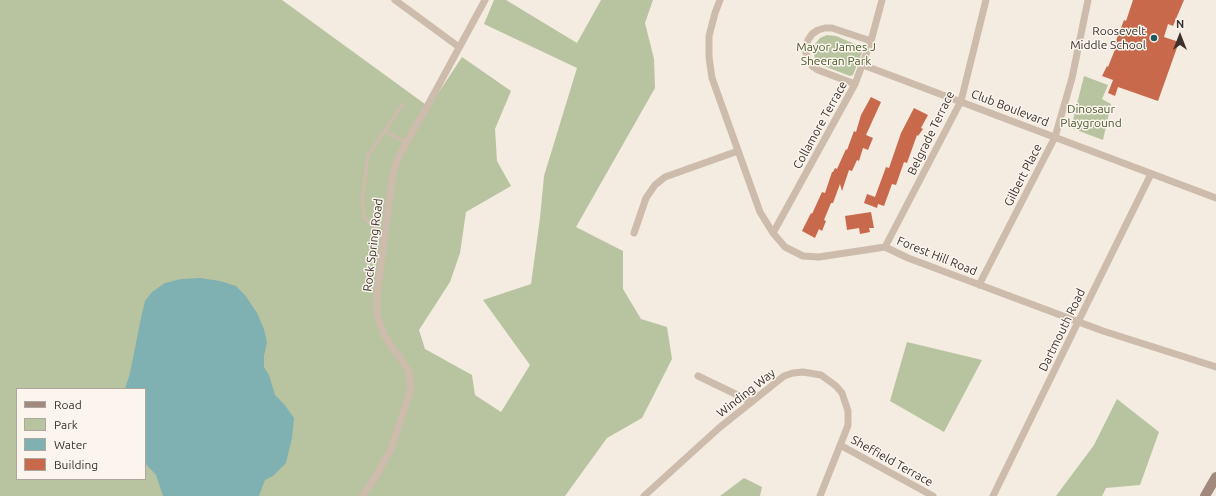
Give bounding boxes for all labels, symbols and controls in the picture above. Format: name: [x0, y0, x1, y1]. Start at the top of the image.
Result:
north arrow: [1160, 16, 1200, 56]
text: N: [1176, 18, 1184, 30]
place label: Roosevelt Middle School: [1070, 24, 1146, 52]
marker: Roosevelt Middle School: [1149, 33, 1159, 43]
park label: Mayor James J Sheeran Park: [796, 40, 876, 68]
street label: Collamore Terrace: [790, 79, 850, 171]
street label: Club Boulevard: [969, 87, 1051, 129]
street label: Belgrade Terrace: [904, 89, 958, 177]
park label: Dinosaur Playground: [1060, 102, 1122, 130]
street label: Gilbert Place: [1001, 141, 1045, 209]
street label: Rock Spring Road: [360, 198, 386, 292]
street label: Forest Hill Road: [895, 233, 979, 279]
street label: Dartmouth Road: [1036, 286, 1088, 374]
street label: Winding Way: [714, 366, 778, 420]
legend: [16, 388, 146, 480]
text: Road: [54, 398, 82, 411]
text: Park: [54, 418, 78, 431]
street label: Sheffield Terrace: [848, 433, 936, 489]
text: Water: [54, 438, 87, 451]
text: Building: [54, 458, 98, 471]

